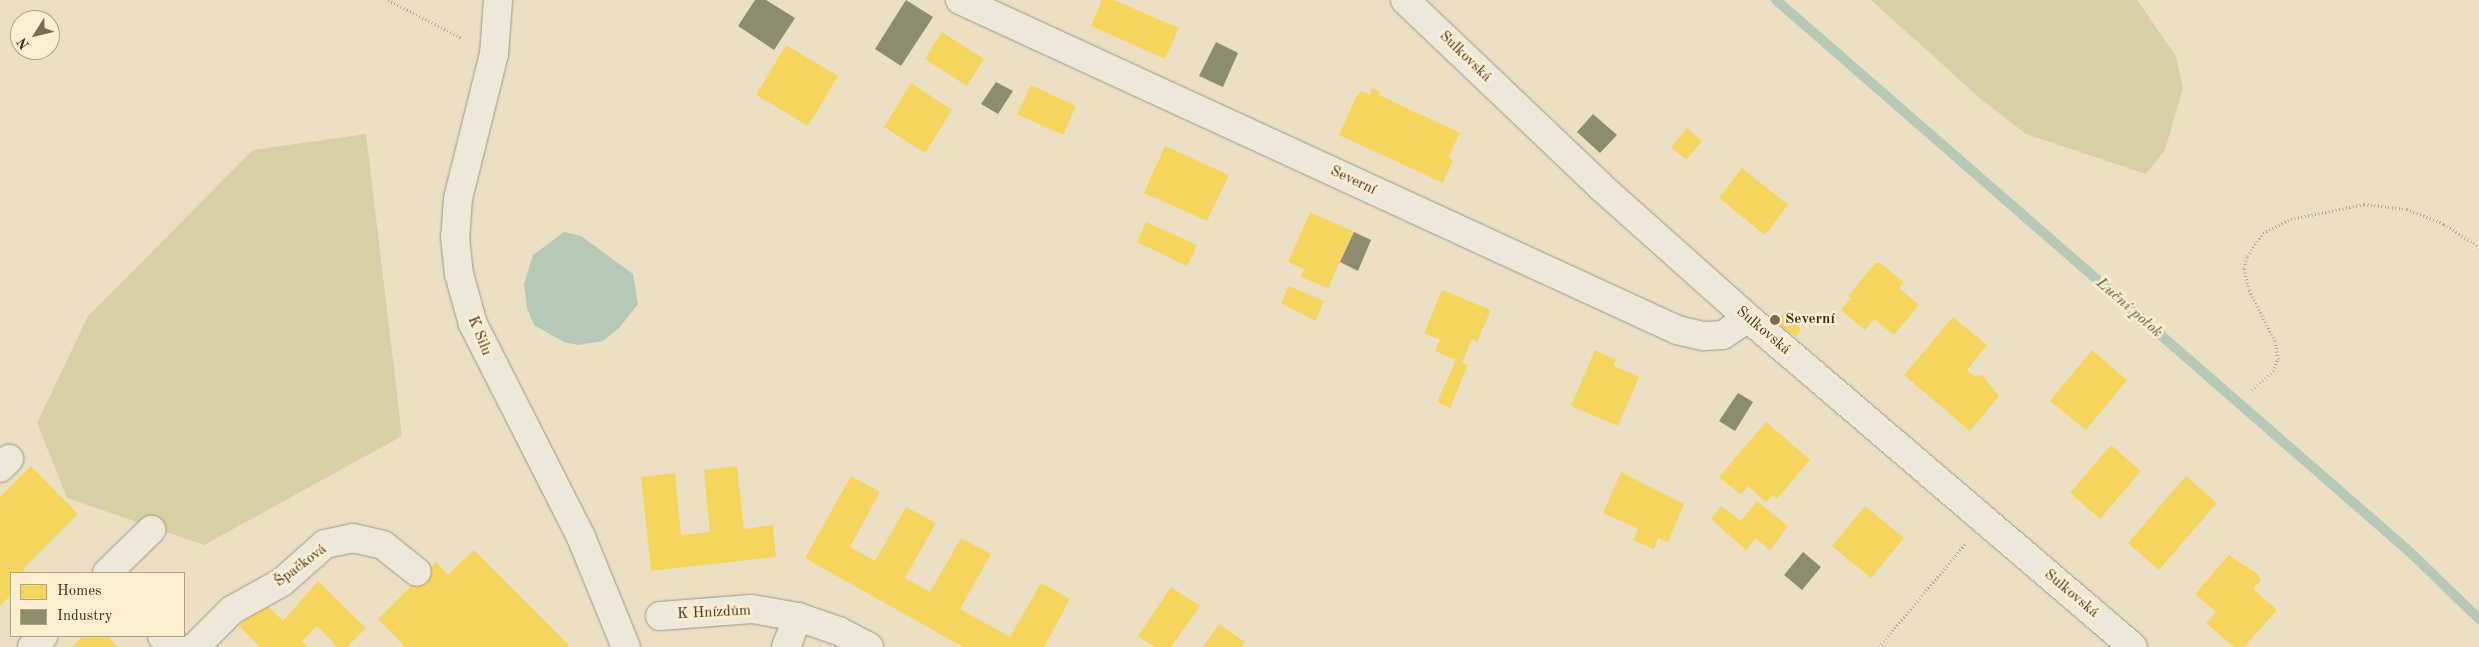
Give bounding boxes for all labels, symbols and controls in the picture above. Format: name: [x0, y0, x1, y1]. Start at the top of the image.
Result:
north arrow: [10, 10, 60, 60]
street label: Sulkovská: [1435, 28, 1495, 86]
text: N: [15, 35, 32, 52]
street label: Severní: [1327, 163, 1379, 199]
water label: Luční potok: [2092, 274, 2166, 342]
street label: Sulkovská: [1732, 303, 1794, 359]
place label: Severní: [1785, 311, 1835, 329]
street label: K Silu: [463, 314, 495, 358]
marker: Severní: [1769, 314, 1781, 326]
street label: Špačková: [271, 541, 331, 591]
street label: Sulkovská: [2040, 566, 2102, 622]
legend: [10, 572, 185, 637]
text: Homes: [57, 584, 102, 599]
street label: K Hnízdům: [677, 602, 751, 624]
text: Industry: [57, 609, 113, 624]

